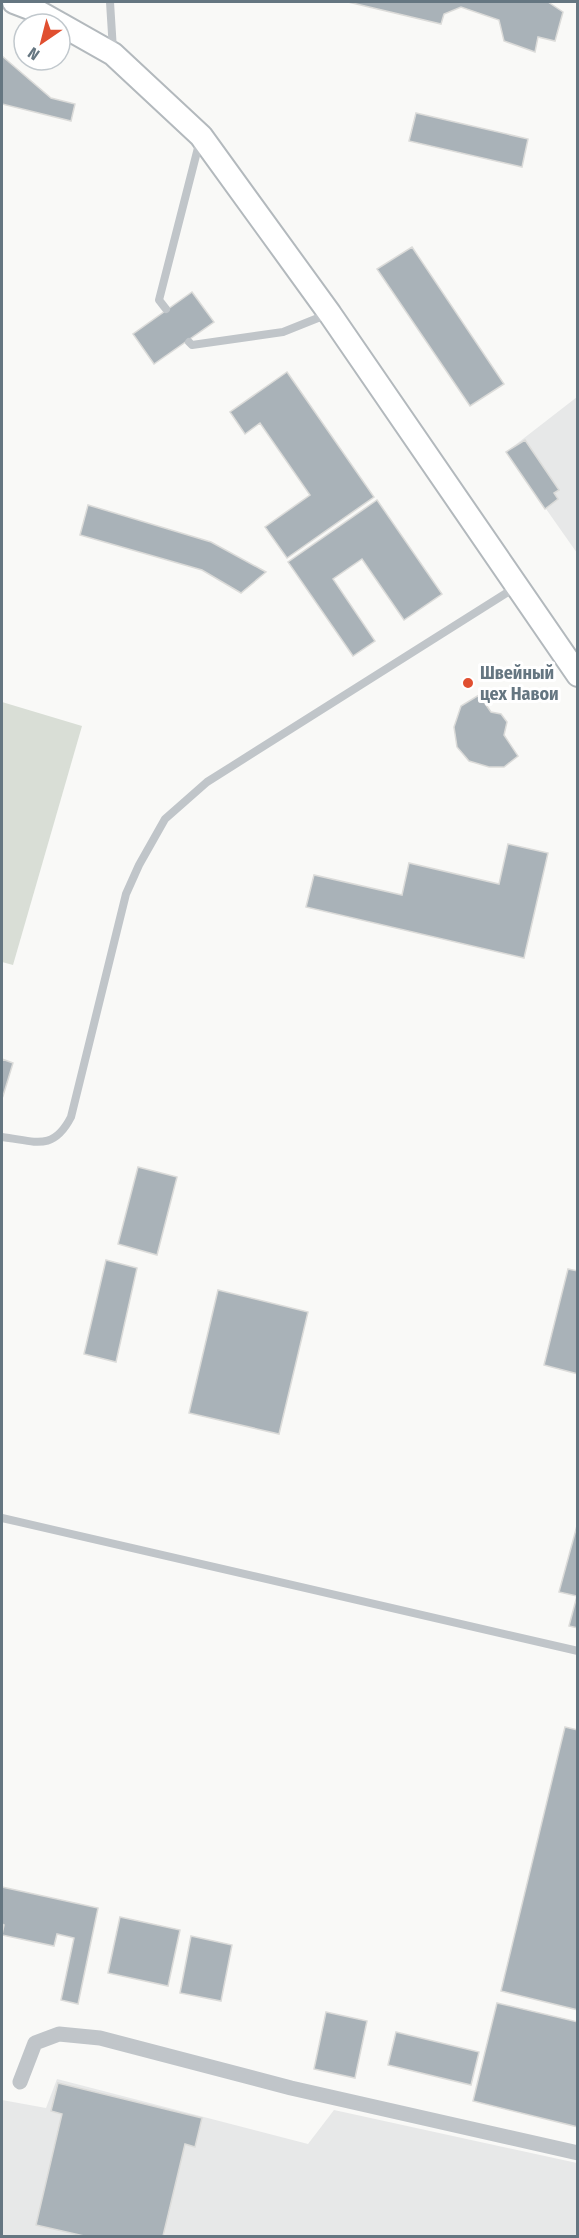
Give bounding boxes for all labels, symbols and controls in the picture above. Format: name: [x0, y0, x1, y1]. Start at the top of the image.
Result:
north arrow: [12, 12, 72, 72]
text: N: [24, 43, 43, 64]
place label: Швейный цех Навои: [480, 662, 559, 705]
marker: Швейный цех Навои: [461, 676, 475, 690]

